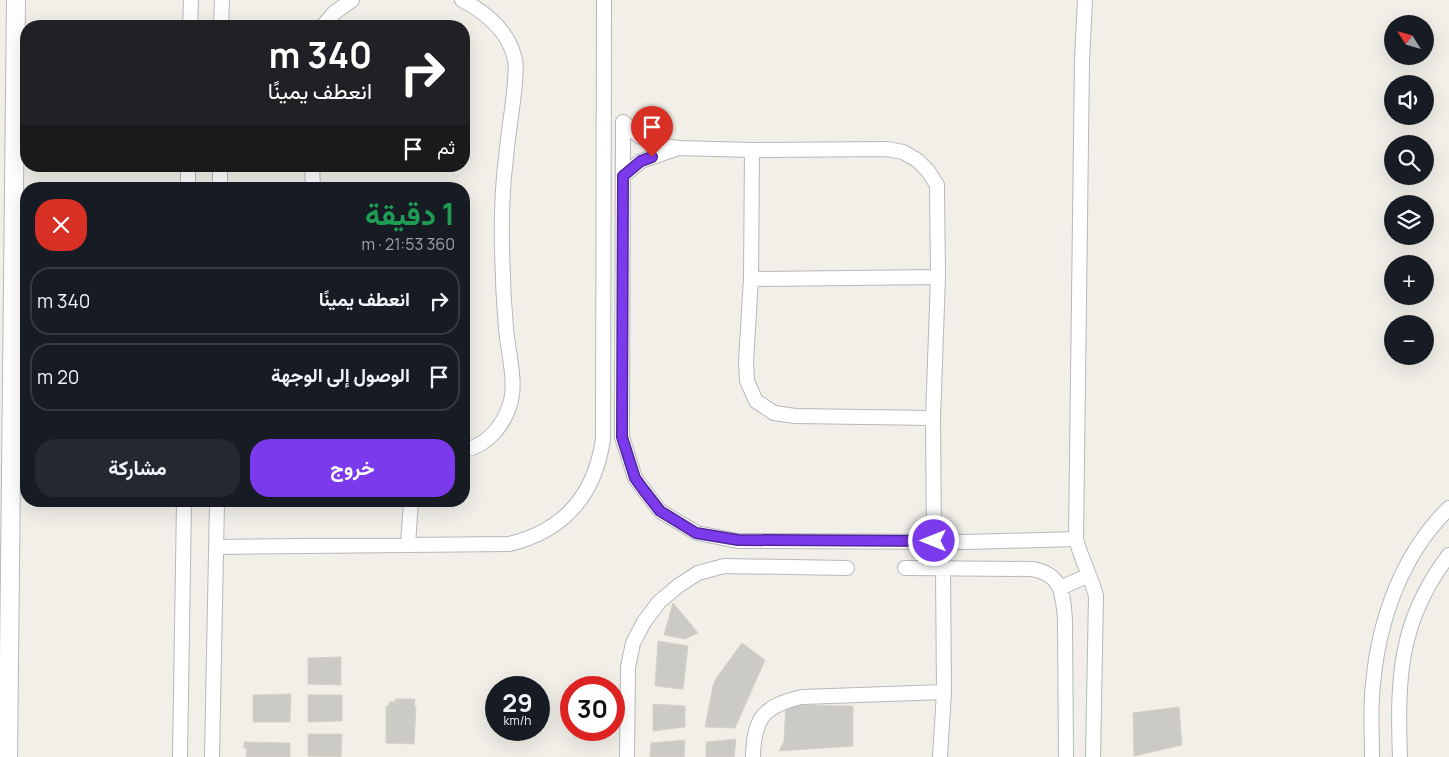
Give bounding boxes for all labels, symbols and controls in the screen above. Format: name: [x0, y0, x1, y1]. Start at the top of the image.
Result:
north arrow: [1384, 15, 1434, 65]
map controls: [1384, 15, 1434, 365]
text: 340 m: [269, 31, 372, 79]
icon: right: [390, 40, 455, 105]
button: sound: [1384, 75, 1434, 125]
text: انعطف يمينًا: [268, 76, 372, 106]
pin: [631, 106, 673, 157]
icon: arrive: [638, 113, 666, 141]
text: ثم: [437, 134, 455, 160]
icon: arrive: [399, 135, 427, 163]
button: search: [1384, 135, 1434, 185]
text: 1 دقيقة: [365, 193, 455, 234]
button: layers: [1384, 195, 1434, 245]
button: close: [35, 199, 87, 251]
text: 360 m · 21:53: [361, 233, 455, 255]
button: +: [1384, 255, 1434, 305]
text: انعطف يمينًا: [319, 286, 410, 312]
icon: right: [425, 287, 453, 315]
text: 340 m: [37, 288, 90, 314]
button: −: [1384, 315, 1434, 365]
text: الوصول إلى الوجهة: [271, 362, 410, 388]
icon: arrive: [425, 363, 453, 391]
text: 20 m: [37, 364, 79, 390]
button: مشاركة: [35, 439, 240, 497]
button: خروج: [250, 439, 455, 497]
position arrow: [907, 514, 959, 566]
speed limit sign: 30: [560, 676, 625, 741]
text: 29: [502, 685, 533, 720]
text: km/h: [504, 712, 531, 729]

